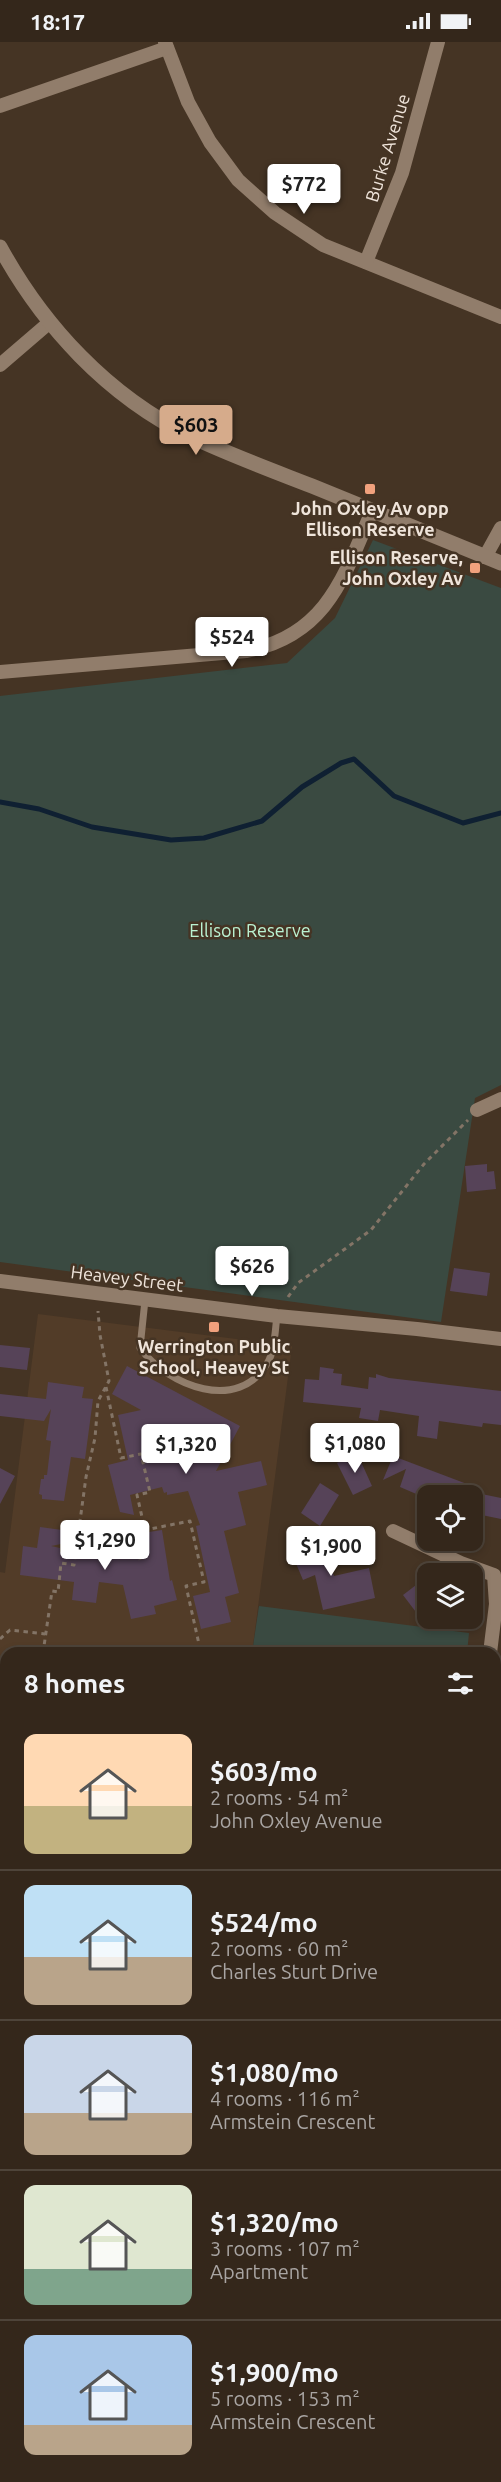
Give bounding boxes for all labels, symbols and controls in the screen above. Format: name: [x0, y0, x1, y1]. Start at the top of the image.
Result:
text: 18:17: [30, 9, 85, 34]
street label: Burke Avenue: [361, 91, 413, 204]
pin: $772: [268, 164, 340, 215]
text: $772: [281, 172, 327, 195]
pin: $603: [160, 405, 232, 456]
text: $603: [173, 413, 219, 436]
marker: John Oxley Av opp Ellison Reserve: [363, 482, 377, 496]
place label: John Oxley Av opp Ellison Reserve: [291, 498, 449, 539]
place label: Ellison Reserve, John Oxley Av: [329, 547, 463, 588]
marker: Ellison Reserve, John Oxley Av: [468, 561, 482, 575]
pin: $524: [196, 617, 268, 668]
text: $524: [209, 625, 255, 648]
park label: Ellison Reserve: [189, 920, 311, 940]
pin: $626: [216, 1246, 288, 1297]
text: $626: [229, 1254, 275, 1277]
street label: Heavey Street: [70, 1261, 185, 1295]
marker: Werrington Public School, Heavey St: [207, 1320, 221, 1334]
place label: Werrington Public School, Heavey St: [138, 1336, 291, 1377]
pin: $1,080: [306, 1423, 404, 1474]
pin: $1,320: [137, 1424, 235, 1475]
text: $1,080: [324, 1431, 386, 1454]
text: $1,320: [155, 1432, 217, 1455]
map controls: [417, 1485, 483, 1629]
button: locate: [417, 1485, 483, 1551]
pin: $1,290: [56, 1520, 154, 1571]
pin: $1,900: [282, 1526, 380, 1577]
text: $1,290: [74, 1528, 136, 1551]
text: $1,900: [300, 1534, 362, 1557]
button: layers: [417, 1563, 483, 1629]
icon: filters: [444, 1667, 477, 1700]
text: 8 homes: [24, 1669, 125, 1698]
text: $603/mo: [210, 1757, 318, 1786]
icon: home: [72, 1758, 144, 1830]
text: 2 rooms · 54 m²: [210, 1786, 348, 1809]
text: John Oxley Avenue: [210, 1809, 382, 1832]
text: $524/mo: [210, 1908, 318, 1937]
icon: home: [72, 1909, 144, 1981]
text: 2 rooms · 60 m²: [210, 1937, 348, 1960]
text: Charles Sturt Drive: [210, 1960, 378, 1983]
text: $1,080/mo: [210, 2058, 339, 2087]
icon: home: [72, 2059, 144, 2131]
text: 4 rooms · 116 m²: [210, 2087, 360, 2110]
text: Armstein Crescent: [210, 2110, 375, 2133]
text: $1,320/mo: [210, 2208, 339, 2237]
icon: home: [72, 2209, 144, 2281]
text: 3 rooms · 107 m²: [210, 2237, 360, 2260]
text: Apartment: [210, 2260, 308, 2283]
text: $1,900/mo: [210, 2358, 339, 2387]
icon: home: [72, 2359, 144, 2431]
text: 5 rooms · 153 m²: [210, 2387, 360, 2410]
text: Armstein Crescent: [210, 2410, 375, 2433]

